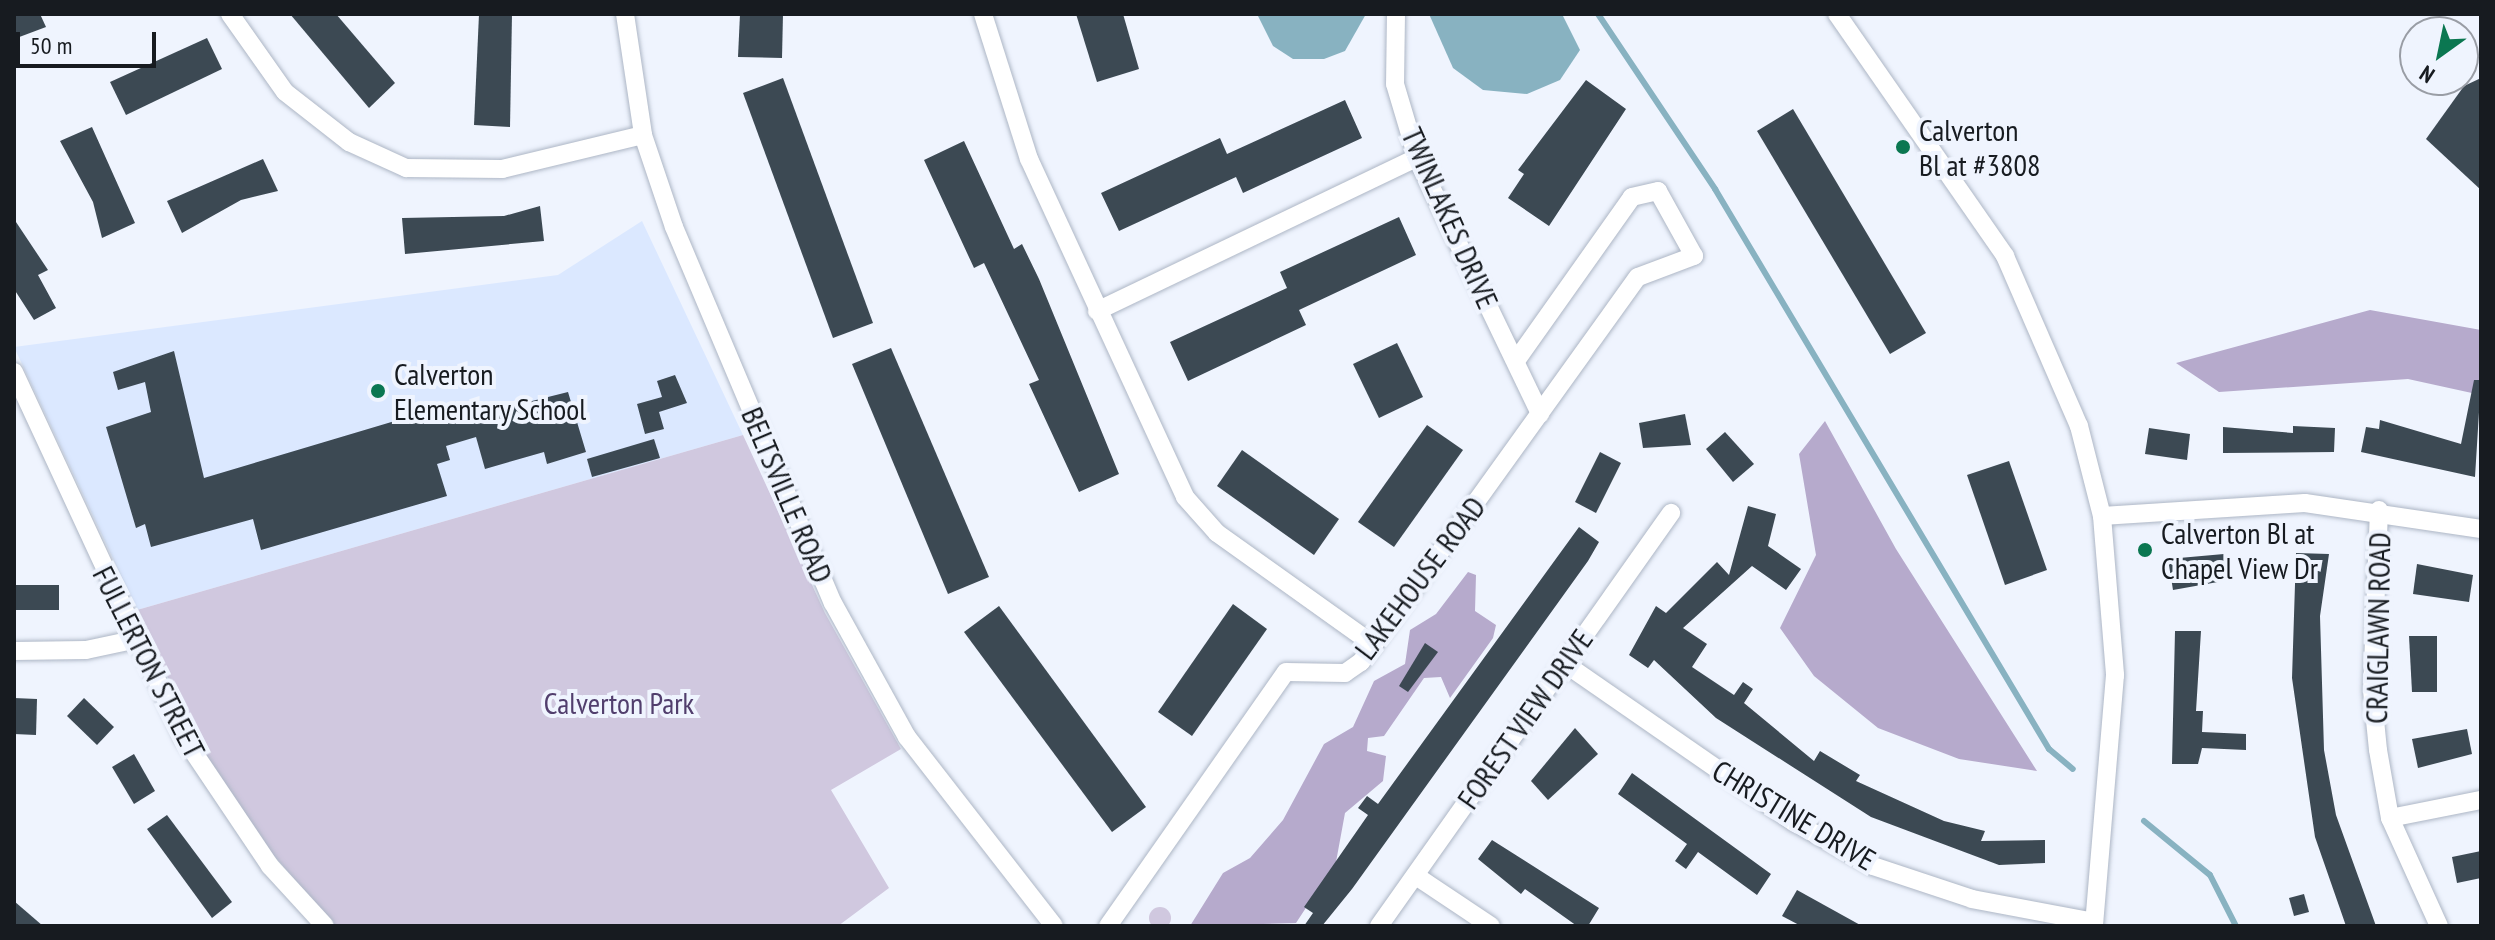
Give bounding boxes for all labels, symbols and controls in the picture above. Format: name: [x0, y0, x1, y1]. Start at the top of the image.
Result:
scale bar: [20, 16, 160, 66]
north arrow: [2399, 16, 2479, 96]
text: 50 m: [30, 30, 72, 61]
text: N: [2414, 59, 2440, 89]
place label: Calverton Bl at #3808: [1919, 112, 2041, 182]
street label: TWINLAKES DRIVE: [1394, 122, 1506, 314]
marker: Calverton Bl at #3808: [1894, 138, 1912, 156]
place label: Calverton Elementary School: [394, 356, 587, 426]
marker: Calverton Elementary School: [369, 382, 387, 400]
street label: BELTSVILLE ROAD: [734, 402, 840, 588]
street label: LAKEHOUSE ROAD: [1347, 490, 1493, 666]
place label: Calverton Bl at Chapel View Dr: [2161, 515, 2319, 586]
street label: CRAIGLAWN ROAD: [2358, 532, 2398, 724]
marker: Calverton Bl at Chapel View Dr: [2136, 541, 2154, 559]
street label: FULLERTON STREET: [85, 560, 213, 764]
street label: FOREST VIEW DRIVE: [1449, 621, 1601, 817]
park label: Calverton Park: [544, 685, 694, 721]
street label: CHRISTINE DRIVE: [1706, 752, 1882, 878]

